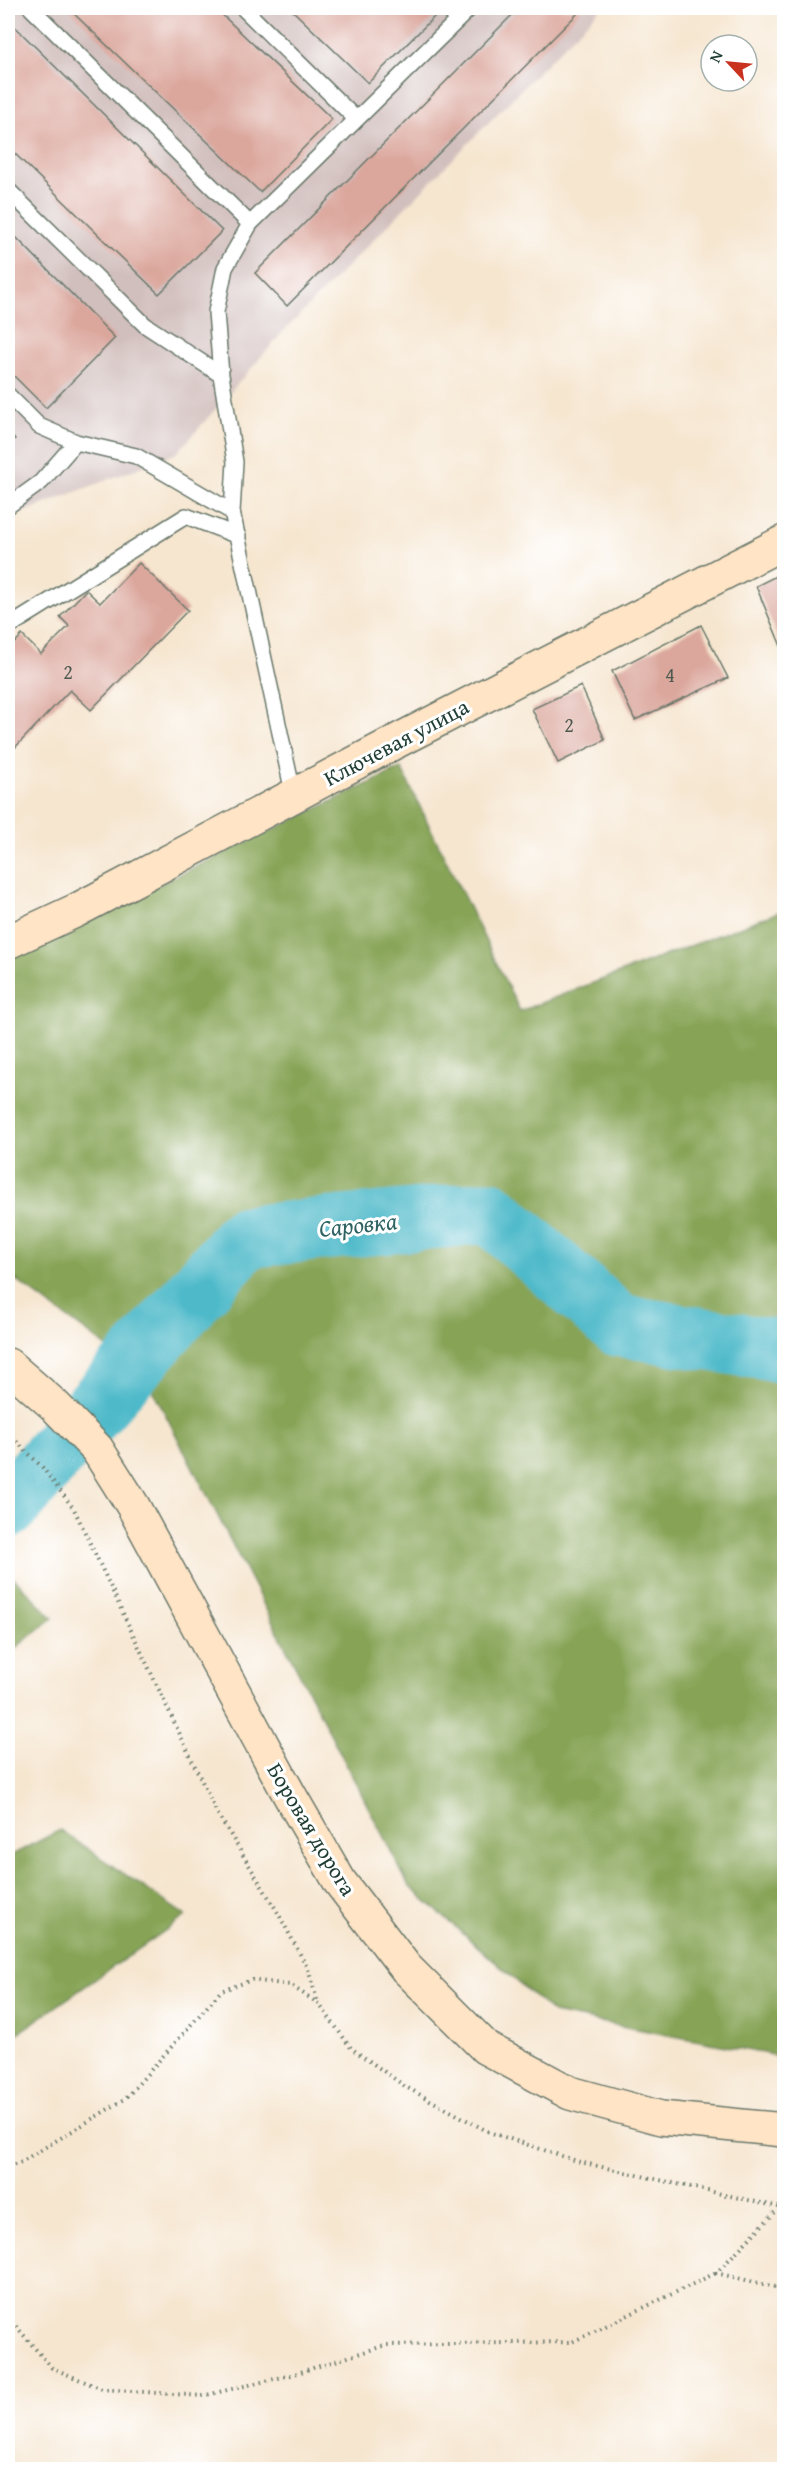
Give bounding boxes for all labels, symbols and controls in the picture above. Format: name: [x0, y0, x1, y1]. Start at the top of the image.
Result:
north arrow: [699, 33, 759, 93]
text: N: [702, 46, 729, 66]
house number: 2: [63, 657, 73, 686]
house number: 4: [665, 660, 675, 689]
street label: Ключевая улица: [318, 690, 475, 794]
house number: 2: [564, 710, 574, 739]
water label: Саровка: [317, 1203, 399, 1246]
street label: Боровая дорога: [260, 1756, 365, 1902]

